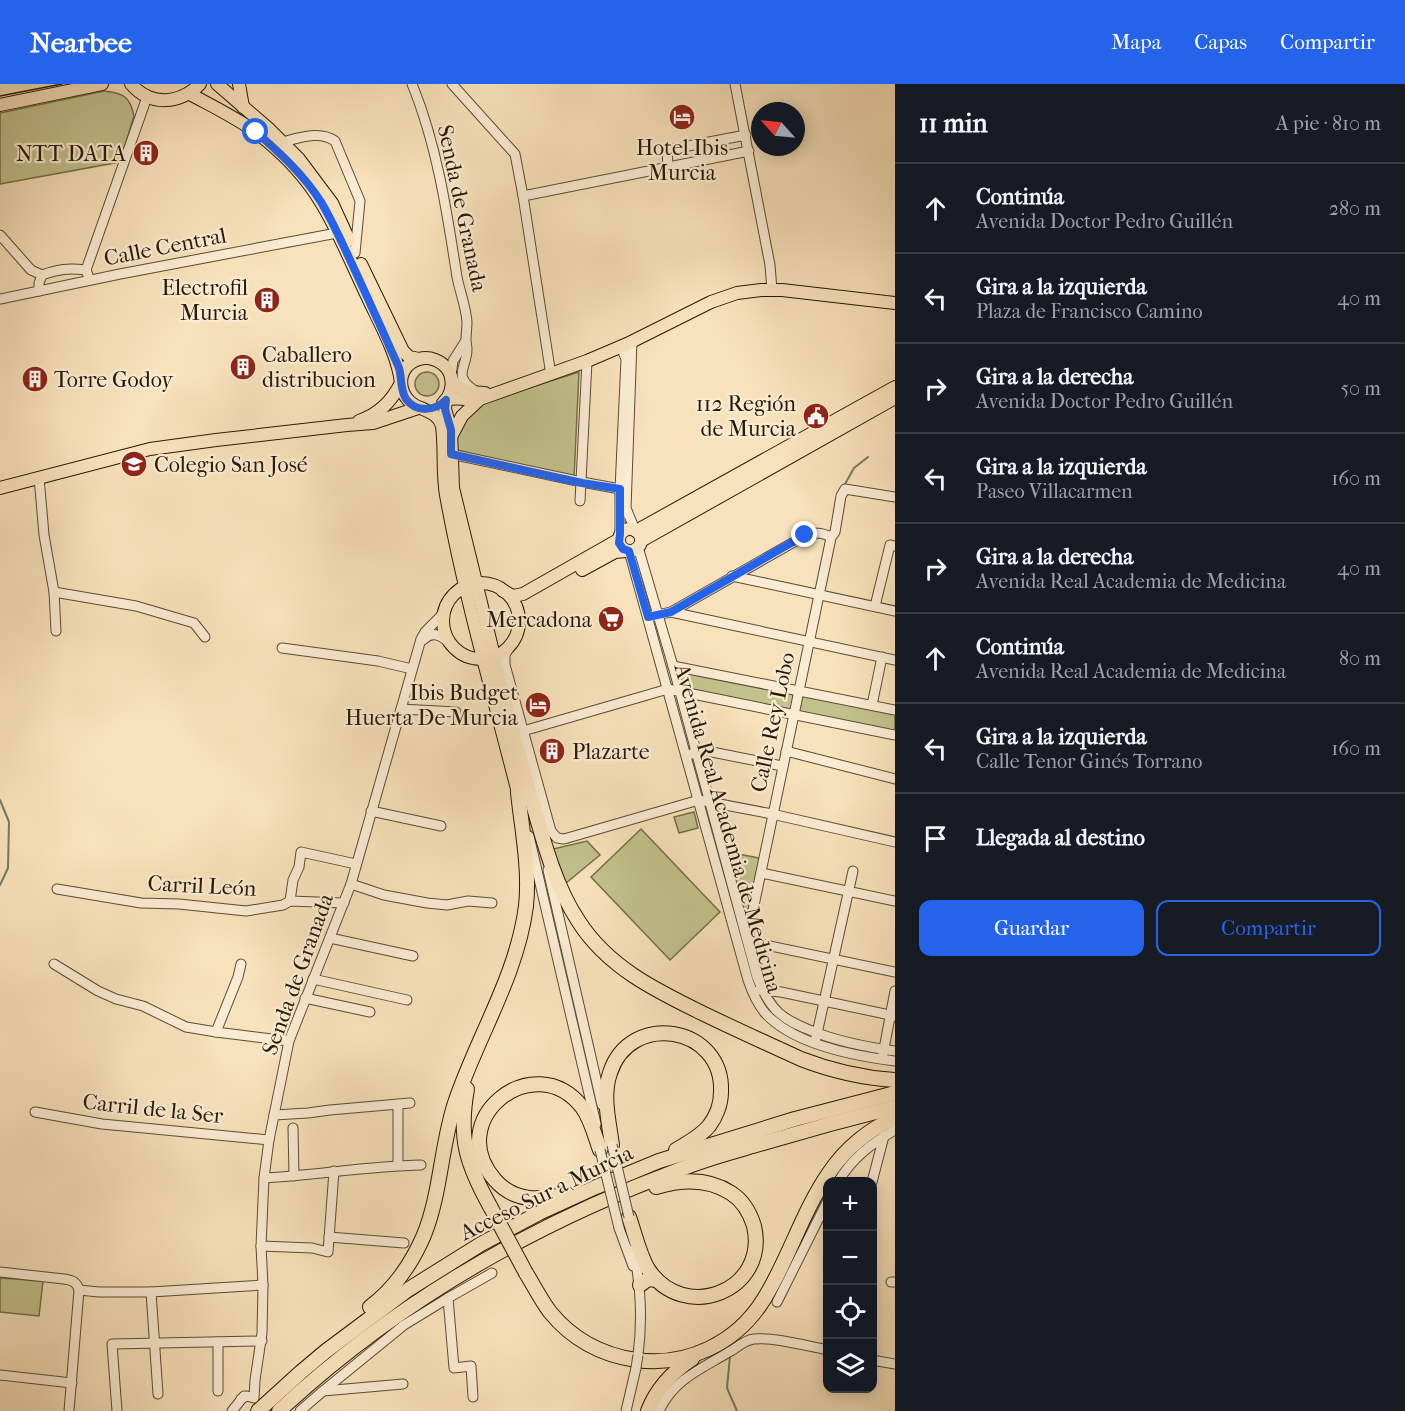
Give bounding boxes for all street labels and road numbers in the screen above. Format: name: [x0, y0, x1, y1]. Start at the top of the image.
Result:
street label: Senda de Granada: [432, 123, 493, 295]
street label: Calle Central: [102, 222, 229, 272]
street label: Calle Rey Lobo: [745, 650, 800, 795]
street label: Avenida Real Academia de Medicina: [668, 660, 788, 997]
street label: Carril León: [147, 870, 257, 902]
street label: Senda de Granada: [257, 889, 339, 1058]
street label: Carril de la Ser: [81, 1089, 225, 1129]
street label: Acceso Sur a Murcia: [455, 1139, 638, 1246]

